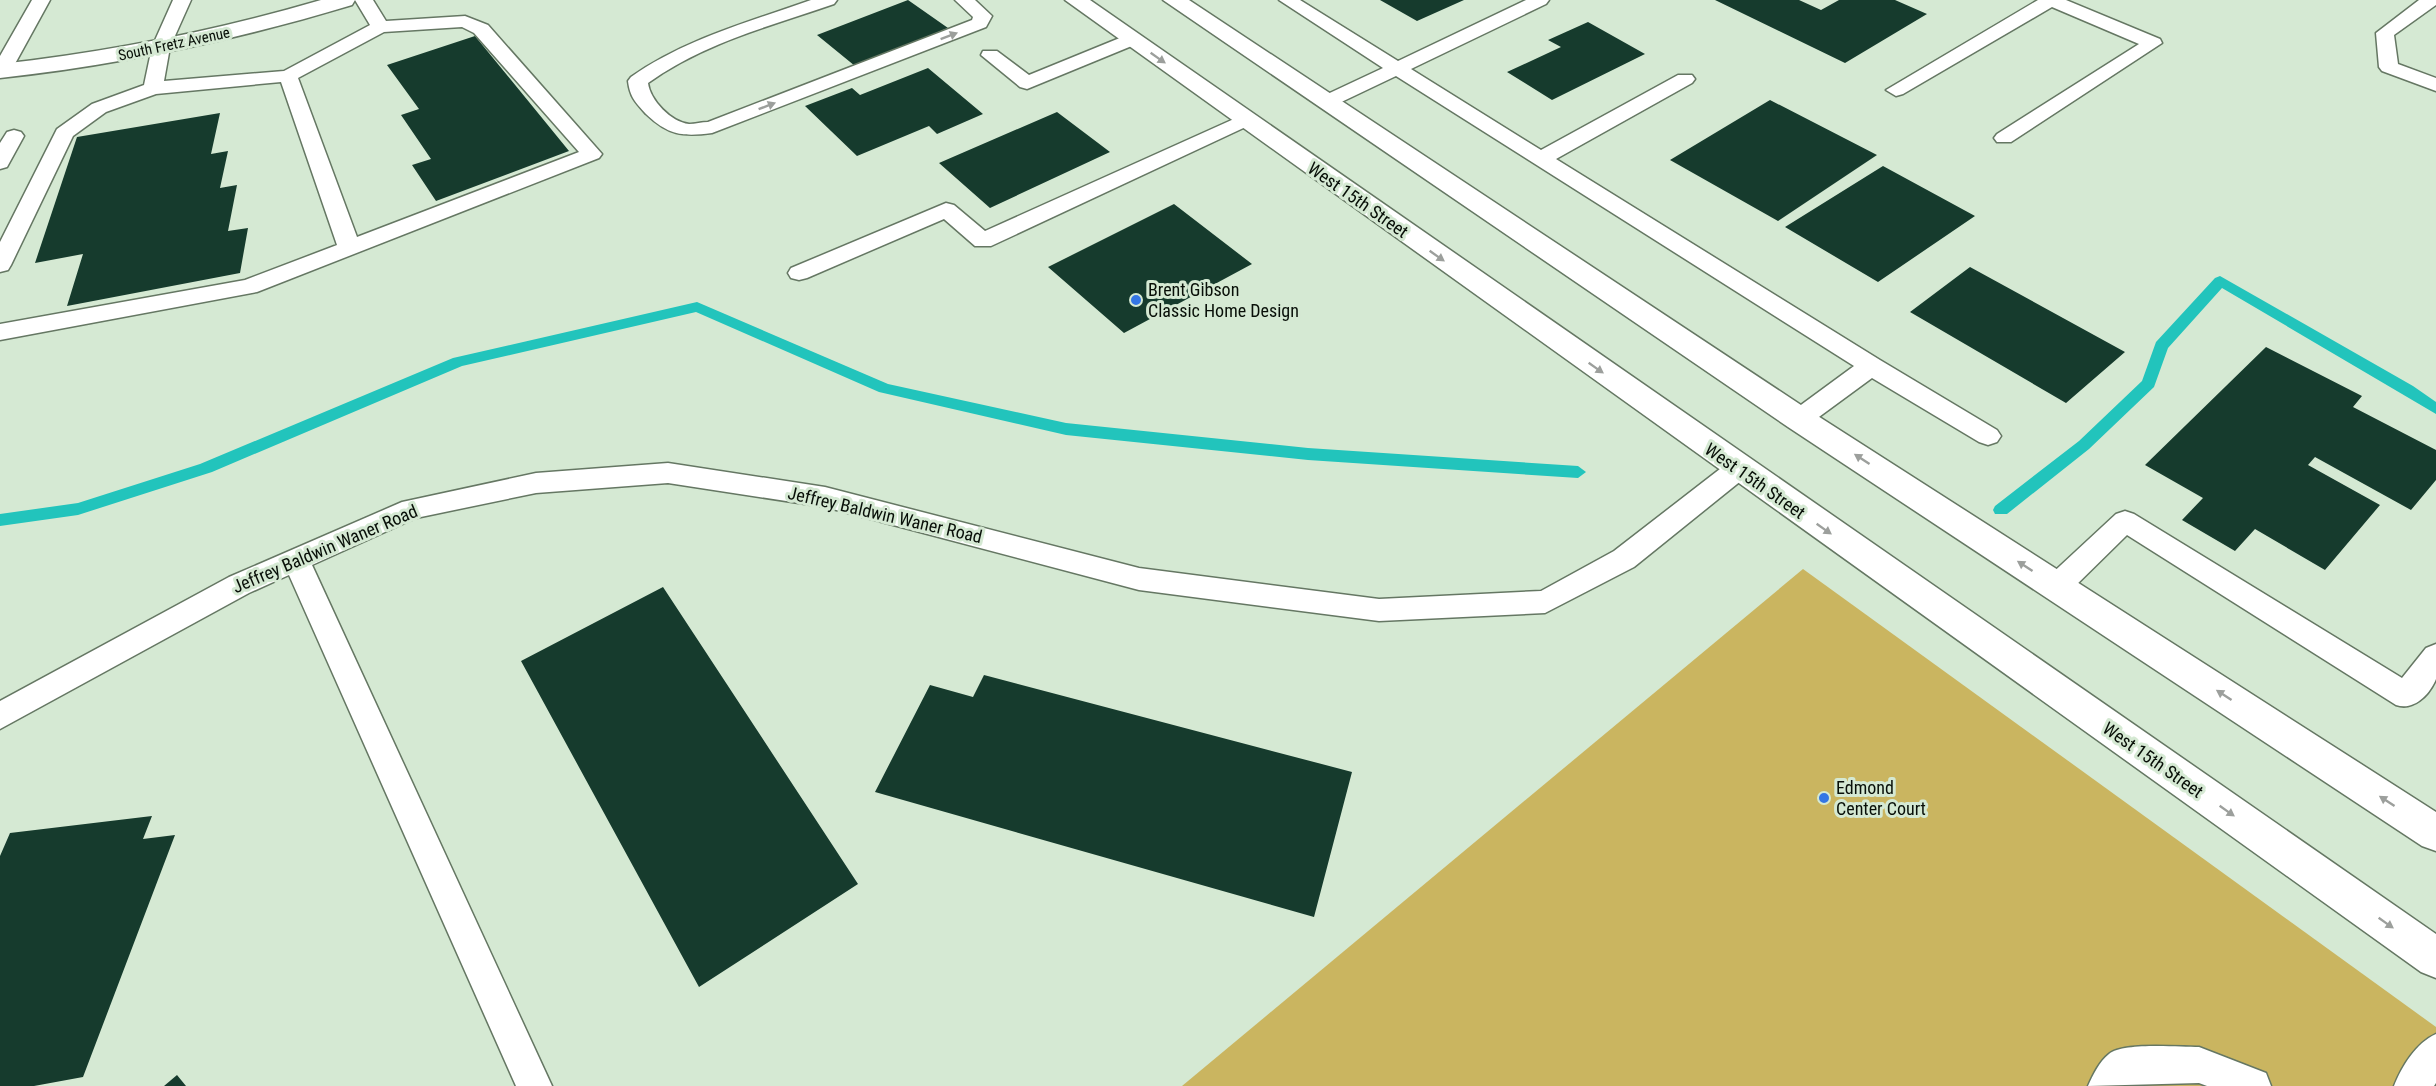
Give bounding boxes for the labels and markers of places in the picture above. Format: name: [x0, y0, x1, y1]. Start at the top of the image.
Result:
place label: Brent Gibson Classic Home Design: [1148, 279, 1299, 321]
marker: Brent Gibson Classic Home Design: [1129, 293, 1143, 307]
place label: Edmond Center Court: [1836, 777, 1926, 819]
marker: Edmond Center Court: [1817, 791, 1831, 805]

